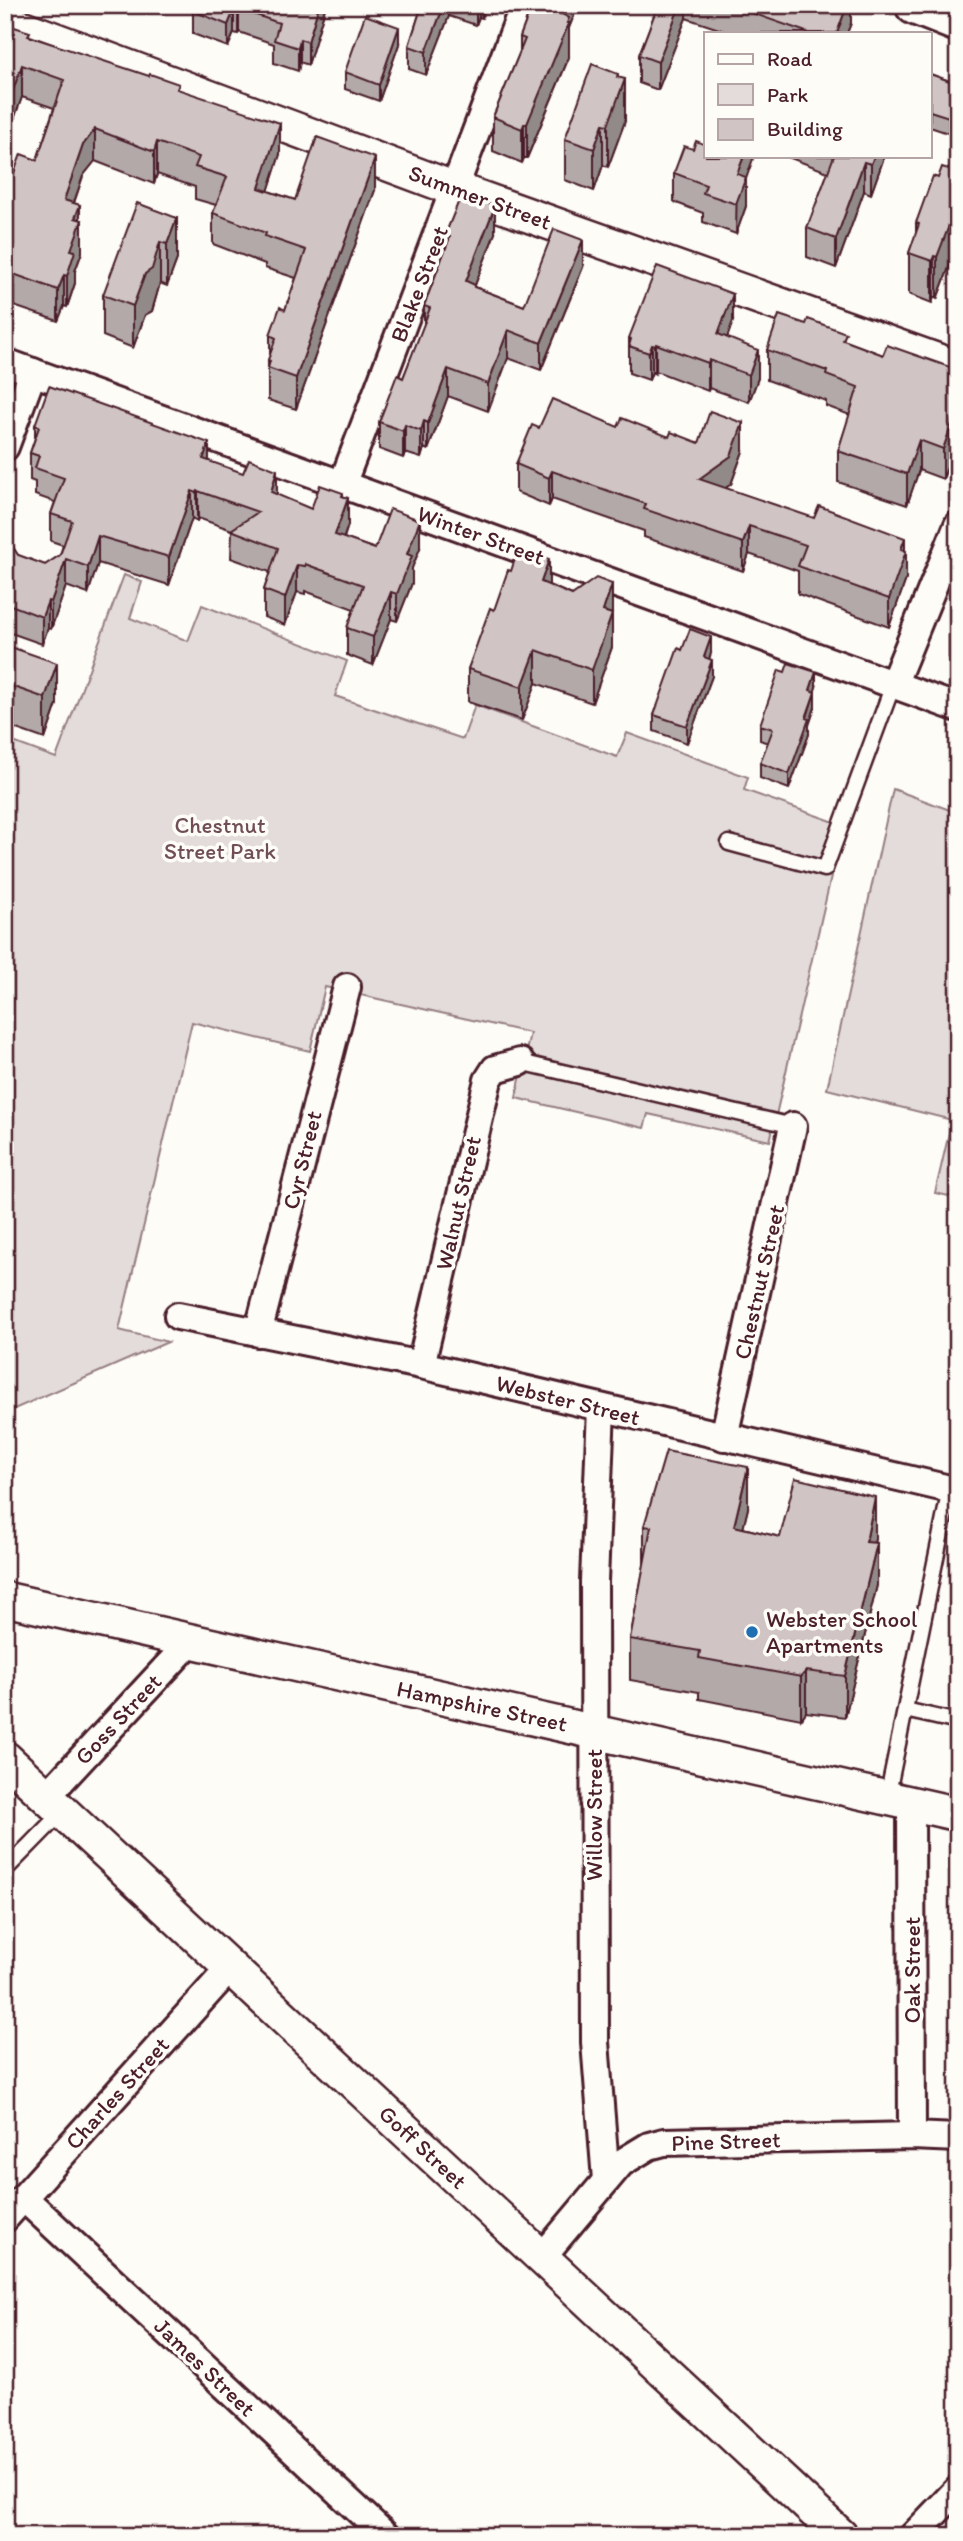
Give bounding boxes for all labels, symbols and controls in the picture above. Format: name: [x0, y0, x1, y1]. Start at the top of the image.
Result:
legend: [704, 32, 932, 158]
text: Road: [767, 46, 813, 71]
text: Park: [767, 82, 809, 107]
text: Building: [767, 116, 843, 141]
street label: Summer Street: [405, 158, 555, 236]
street label: Blake Street: [384, 221, 454, 346]
street label: Winter Street: [414, 499, 549, 571]
park label: Chestnut Street Park: [164, 811, 276, 865]
street label: Cyr Street: [276, 1108, 328, 1212]
street label: Walnut Street: [429, 1133, 487, 1273]
street label: Chestnut Street: [728, 1202, 790, 1362]
street label: Webster Street: [493, 1369, 643, 1431]
place label: Webster School Apartments: [766, 1605, 918, 1659]
marker: Webster School Apartments: [744, 1624, 760, 1640]
street label: Goss Street: [69, 1667, 168, 1770]
street label: Hampshire Street: [394, 1674, 570, 1738]
street label: Willow Street: [580, 1749, 608, 1881]
street label: Oak Street: [898, 1917, 926, 2023]
street label: Charles Street: [59, 2031, 175, 2155]
street label: Goff Street: [373, 2099, 473, 2195]
street label: Pine Street: [671, 2125, 781, 2157]
street label: James Street: [149, 2312, 262, 2422]

